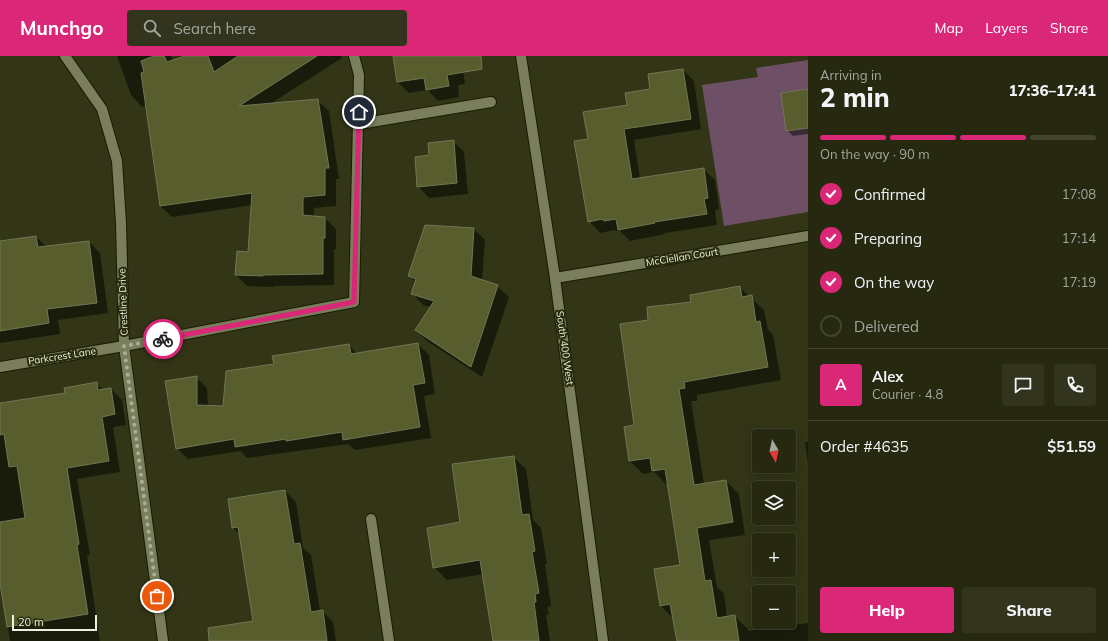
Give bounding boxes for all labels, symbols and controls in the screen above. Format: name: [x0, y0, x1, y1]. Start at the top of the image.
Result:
search box: [127, 10, 407, 46]
text: Munchgo: [20, 16, 103, 40]
icon: search: [141, 17, 163, 39]
text: Search here: [173, 19, 256, 38]
text: Map: [934, 19, 963, 37]
text: Layers: [985, 19, 1028, 37]
text: Share: [1050, 19, 1088, 37]
text: Arriving in: [820, 67, 882, 83]
text: 2 min: [820, 81, 890, 114]
text: 17:36–17:41: [1009, 81, 1096, 100]
pin: [342, 95, 376, 129]
icon: home: [348, 101, 370, 123]
text: On the way · 90 m: [820, 146, 930, 162]
icon: check: [820, 183, 842, 205]
text: Confirmed: [854, 185, 925, 204]
text: 17:08: [1062, 186, 1096, 202]
icon: check: [820, 227, 842, 249]
text: Preparing: [854, 229, 922, 248]
text: 17:14: [1062, 230, 1096, 246]
street label: McClellan Court: [645, 245, 719, 269]
street label: Crestline Drive: [115, 268, 131, 336]
icon: check: [820, 271, 842, 293]
text: On the way: [854, 273, 934, 292]
text: 17:19: [1062, 274, 1096, 290]
street label: South 400 West: [553, 310, 577, 386]
text: Delivered: [854, 317, 919, 336]
courier: [143, 319, 183, 359]
icon: bike: [152, 328, 174, 350]
street label: Parkcrest Lane: [27, 344, 97, 368]
button: chat: [1002, 364, 1044, 406]
button: phone: [1054, 364, 1096, 406]
text: Alex: [872, 367, 904, 386]
text: A: [835, 375, 847, 394]
text: Courier · 4.8: [872, 386, 943, 402]
north arrow: [752, 429, 796, 473]
map controls: [752, 429, 796, 629]
text: Order #4635: [820, 437, 908, 456]
text: $51.59: [1047, 437, 1096, 456]
button: layers: [752, 481, 796, 525]
button: +: [752, 533, 796, 577]
pin: [140, 579, 174, 613]
icon: bag: [146, 585, 168, 607]
button: −: [752, 585, 796, 629]
button: Help: [820, 587, 954, 633]
button: Share: [962, 587, 1096, 633]
scale bar: [12, 613, 97, 632]
text: 20 m: [18, 615, 44, 629]

